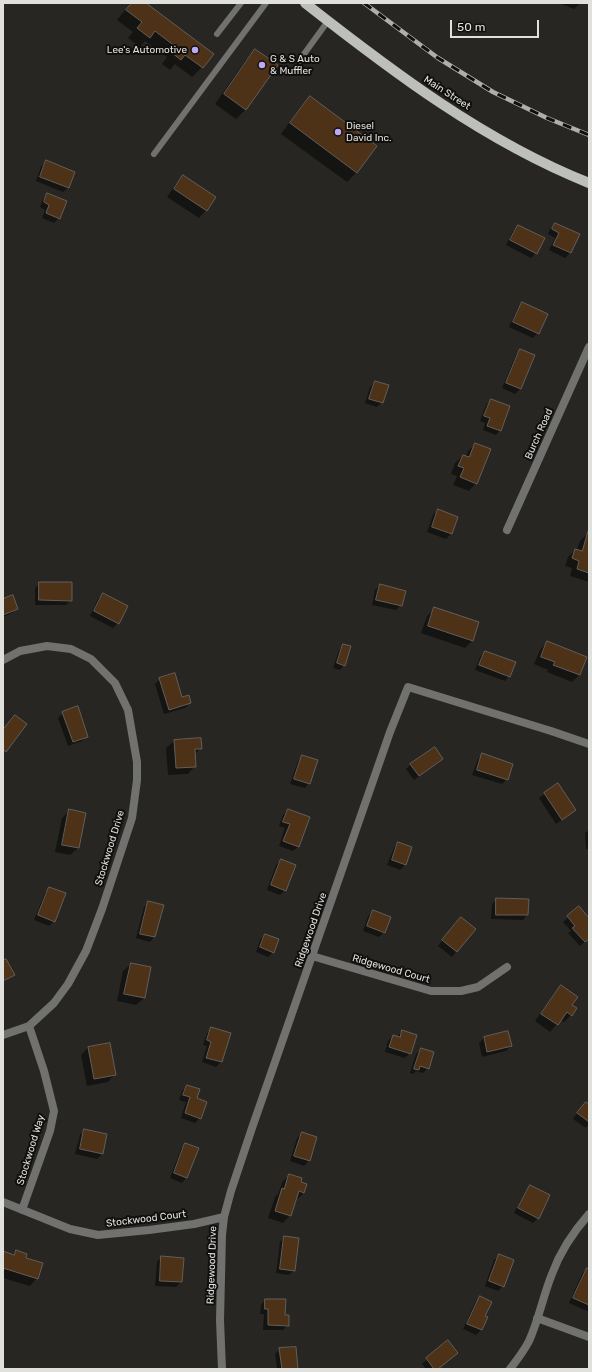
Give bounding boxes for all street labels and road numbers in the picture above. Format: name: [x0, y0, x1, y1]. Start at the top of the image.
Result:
street label: Main Street: [421, 73, 473, 113]
street label: Burch Road: [523, 407, 555, 461]
street label: Stockwood Drive: [93, 809, 127, 887]
street label: Ridgewood Drive: [293, 891, 329, 969]
street label: Ridgewood Court: [351, 952, 431, 986]
street label: Stockwood Way: [15, 1113, 47, 1187]
street label: Stockwood Court: [105, 1208, 187, 1230]
street label: Ridgewood Drive: [205, 1226, 219, 1304]

